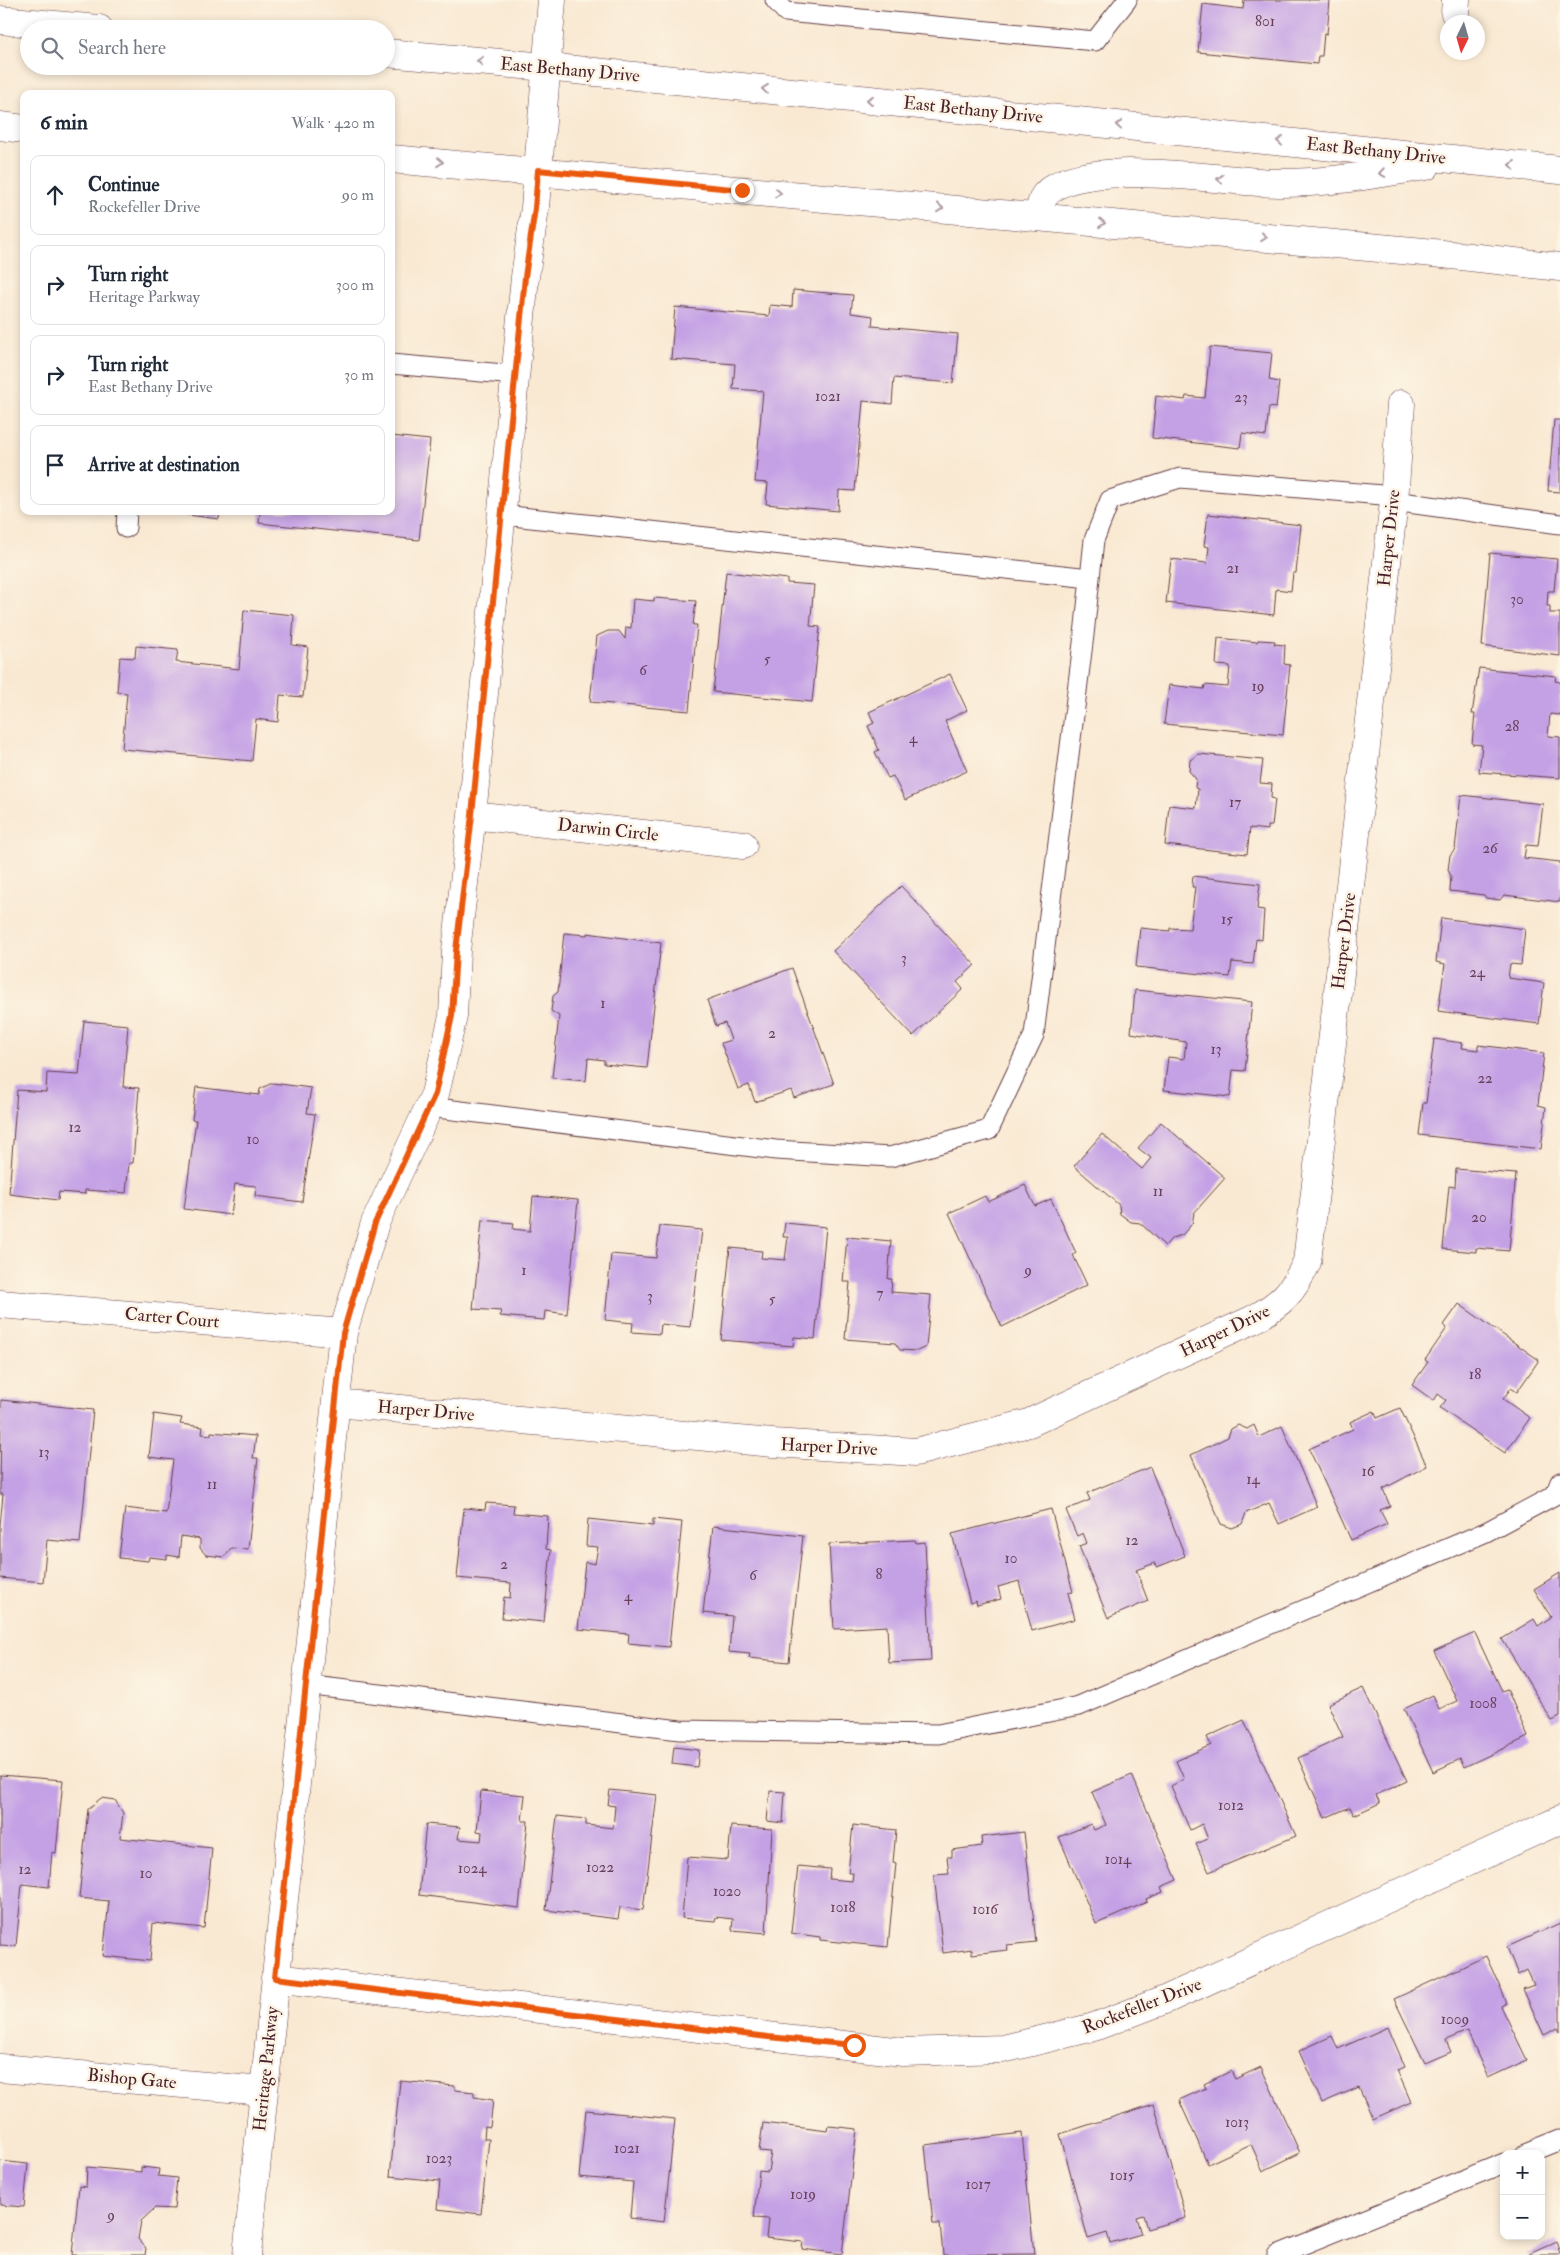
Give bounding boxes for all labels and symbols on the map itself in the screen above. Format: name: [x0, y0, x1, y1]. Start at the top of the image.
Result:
house number: 801: [1255, 12, 1275, 31]
north arrow: [1440, 15, 1485, 60]
street label: East Bethany Drive: [499, 52, 641, 88]
one-way arrow: [476, 56, 484, 67]
one-way arrow: [761, 84, 769, 95]
street label: East Bethany Drive: [902, 91, 1044, 129]
one-way arrow: [866, 95, 874, 106]
one-way arrow: [1114, 120, 1122, 131]
street label: East Bethany Drive: [1305, 132, 1447, 170]
one-way arrow: [1276, 136, 1284, 147]
one-way arrow: [436, 157, 444, 168]
one-way arrow: [1507, 160, 1515, 171]
one-way arrow: [1377, 167, 1386, 177]
one-way arrow: [1216, 174, 1224, 185]
route end: [731, 179, 754, 202]
one-way arrow: [774, 188, 782, 199]
one-way arrow: [936, 202, 944, 213]
one-way arrow: [1098, 217, 1106, 228]
one-way arrow: [1260, 231, 1268, 242]
house number: 1021: [815, 387, 841, 406]
house number: 23: [1234, 388, 1248, 407]
street label: Harper Drive: [1372, 488, 1406, 588]
house number: 21: [1227, 559, 1239, 578]
house number: 30: [1510, 590, 1524, 609]
house number: 5: [764, 650, 771, 669]
house number: 6: [639, 661, 648, 680]
house number: 19: [1252, 677, 1264, 696]
house number: 28: [1505, 717, 1519, 736]
house number: 4: [909, 729, 918, 748]
house number: 17: [1229, 793, 1241, 812]
street label: Darwin Circle: [556, 813, 660, 847]
house number: 26: [1482, 839, 1499, 858]
street label: Harper Drive: [1327, 891, 1361, 991]
house number: 15: [1221, 910, 1233, 929]
house number: 3: [901, 949, 907, 968]
house number: 24: [1469, 963, 1486, 982]
house number: 1: [600, 994, 606, 1013]
house number: 2: [768, 1024, 776, 1043]
house number: 13: [1210, 1040, 1222, 1059]
house number: 22: [1477, 1069, 1493, 1088]
house number: 12: [69, 1118, 82, 1137]
house number: 10: [247, 1130, 259, 1149]
house number: 11: [1153, 1182, 1163, 1201]
house number: 20: [1471, 1208, 1487, 1227]
house number: 1: [521, 1261, 527, 1280]
house number: 9: [1023, 1261, 1032, 1280]
house number: 7: [877, 1284, 884, 1303]
house number: 3: [647, 1287, 653, 1306]
house number: 5: [769, 1290, 776, 1309]
street label: Harper Drive: [1176, 1299, 1274, 1363]
street label: Carter Court: [124, 1302, 220, 1334]
house number: 18: [1469, 1365, 1481, 1384]
street label: Harper Drive: [377, 1395, 476, 1427]
street label: Harper Drive: [780, 1433, 879, 1461]
house number: 13: [38, 1443, 50, 1462]
house number: 16: [1362, 1462, 1376, 1481]
house number: 14: [1246, 1470, 1261, 1489]
house number: 11: [207, 1475, 217, 1494]
house number: 12: [1126, 1531, 1139, 1550]
house number: 10: [1005, 1549, 1017, 1568]
house number: 2: [500, 1555, 508, 1574]
house number: 8: [875, 1565, 883, 1584]
house number: 6: [749, 1566, 758, 1585]
house number: 4: [624, 1587, 633, 1606]
house number: 1008: [1469, 1694, 1497, 1713]
house number: 1012: [1218, 1796, 1244, 1815]
house number: 1014: [1105, 1850, 1132, 1869]
house number: 1022: [586, 1858, 614, 1877]
house number: 1024: [458, 1859, 487, 1878]
house number: 12: [19, 1860, 32, 1879]
house number: 10: [140, 1864, 152, 1883]
house number: 1020: [713, 1882, 741, 1901]
house number: 1018: [830, 1898, 856, 1917]
house number: 1016: [972, 1900, 999, 1919]
street label: Rockefeller Drive: [1079, 1972, 1205, 2039]
street label: Heritage Parkway: [248, 2004, 284, 2133]
house number: 1009: [1441, 2010, 1469, 2029]
route start: [843, 2034, 866, 2057]
street label: Bishop Gate: [86, 2064, 178, 2094]
house number: 1013: [1225, 2113, 1249, 2132]
house number: 1021: [614, 2139, 640, 2158]
house number: 1023: [426, 2149, 452, 2168]
house number: 1015: [1110, 2166, 1135, 2185]
house number: 1017: [965, 2175, 991, 2194]
house number: 1019: [790, 2185, 816, 2204]
house number: 9: [106, 2206, 115, 2225]

